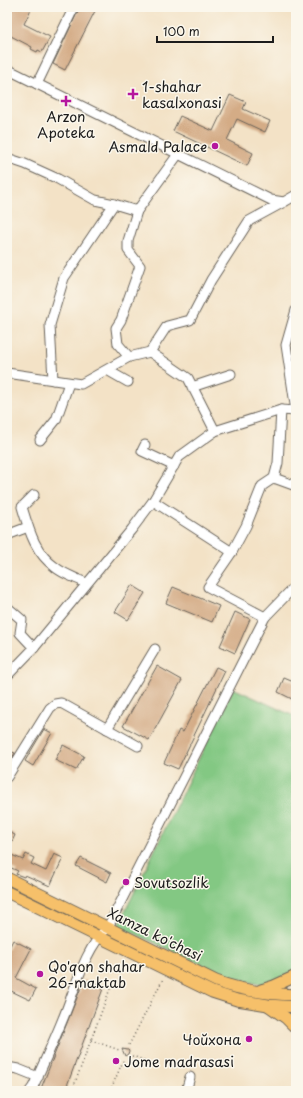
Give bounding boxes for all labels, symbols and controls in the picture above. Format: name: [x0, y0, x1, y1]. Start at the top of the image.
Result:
scale bar: [157, 18, 273, 44]
text: 100 m: [163, 22, 200, 40]
place label: 1-shahar kasalxonasi: [142, 76, 222, 113]
marker: 1-shahar kasalxonasi: [127, 88, 139, 100]
marker: Arzon Apoteka: [61, 96, 71, 106]
place label: Arzon Apoteka: [37, 106, 95, 143]
place label: Asmald Palace: [109, 136, 207, 157]
marker: Asmald Palace: [210, 141, 220, 151]
place label: Sovutsozlik: [134, 872, 209, 893]
marker: Sovutsozlik: [121, 877, 131, 887]
street label: Xamza ko'chasi: [104, 902, 206, 966]
place label: Qo'qon shahar 26-maktab: [48, 956, 145, 993]
marker: Qo'qon shahar 26-maktab: [35, 969, 45, 979]
place label: Чойхона: [182, 1029, 241, 1050]
marker: Чойхона: [244, 1034, 254, 1044]
place label: Jome madrasasi: [124, 1051, 234, 1072]
marker: Jome madrasasi: [111, 1056, 121, 1066]

